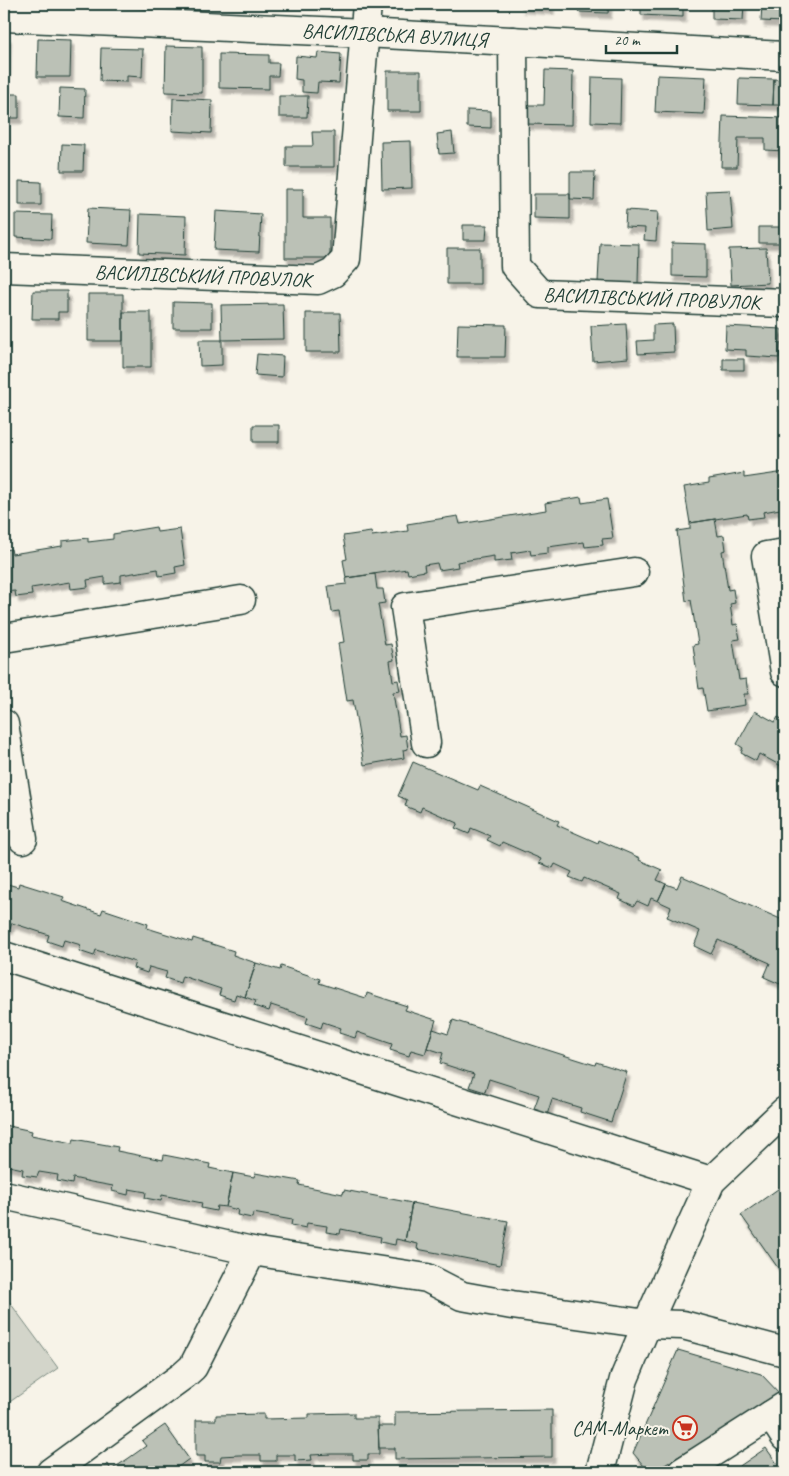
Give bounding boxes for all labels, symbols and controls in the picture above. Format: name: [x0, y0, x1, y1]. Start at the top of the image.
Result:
street label: ВАСИЛІВСЬКА ВУЛИЦЯ: [302, 18, 491, 52]
scale bar: [606, 22, 678, 54]
text: 20 m: [614, 31, 641, 50]
street label: ВАСИЛІВСЬКИЙ ПРОВУЛОК: [94, 259, 315, 292]
street label: ВАСИЛІВСЬКИЙ ПРОВУЛОК: [543, 282, 763, 315]
supermarket icon: САМ-Маркет: [672, 1415, 698, 1441]
place label: САМ-Маркет: [572, 1416, 669, 1441]

